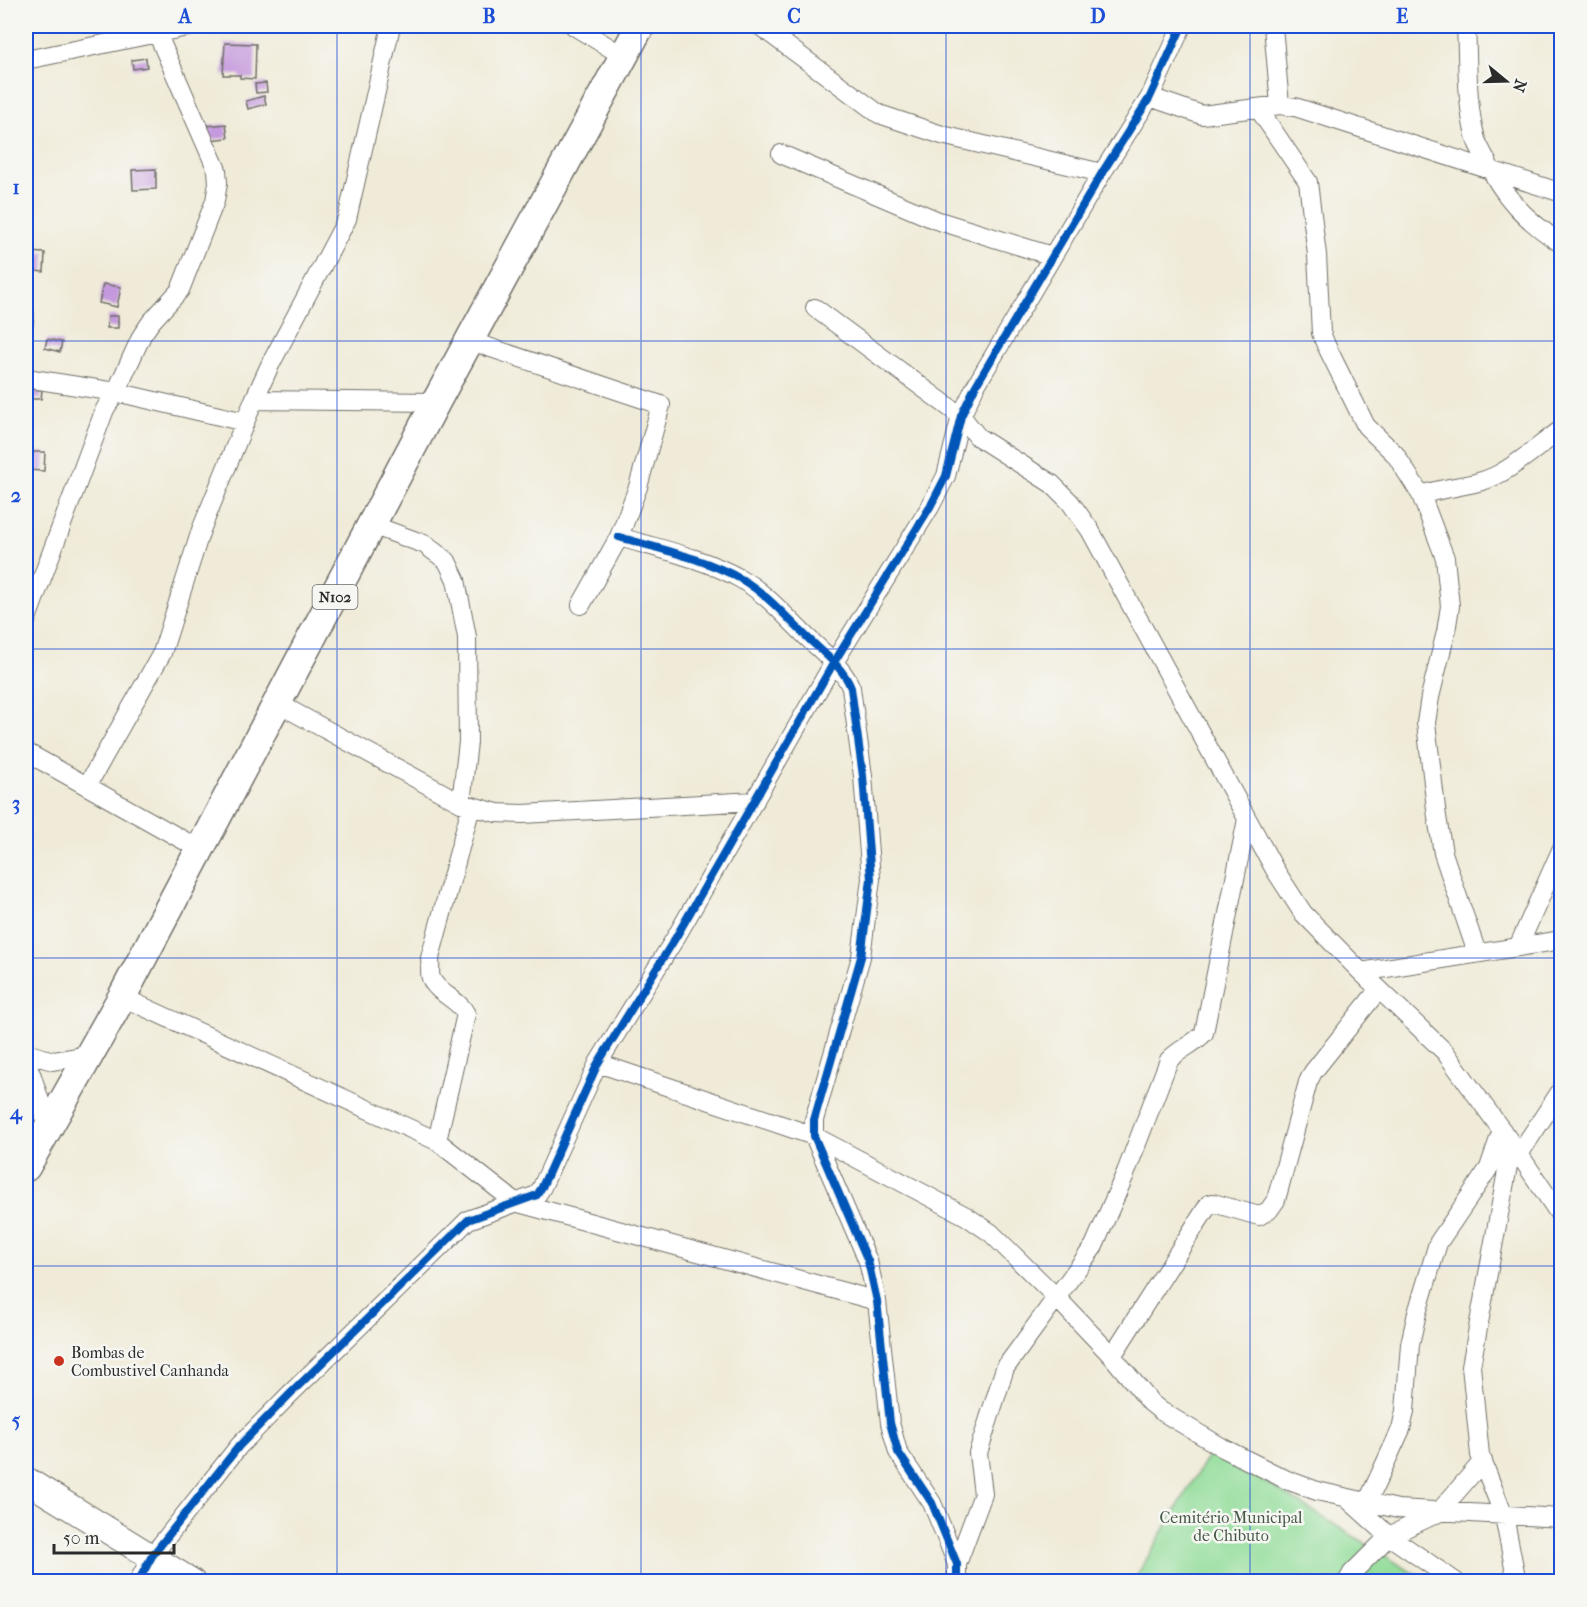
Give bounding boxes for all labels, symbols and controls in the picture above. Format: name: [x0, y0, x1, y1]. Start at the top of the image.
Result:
text: A: [177, 5, 193, 28]
text: B: [482, 5, 496, 28]
text: C: [787, 5, 801, 28]
text: D: [1090, 5, 1106, 28]
text: E: [1396, 5, 1408, 28]
north arrow: [1476, 51, 1536, 111]
text: N: [1508, 77, 1531, 95]
text: 1: [12, 176, 20, 199]
text: 2: [11, 484, 21, 507]
road number: N102: [312, 585, 358, 609]
text: 3: [12, 792, 20, 815]
text: 4: [9, 1101, 23, 1125]
place label: Bombas de Combustivel Canhanda: [71, 1343, 230, 1380]
marker: Bombas de Combustivel Canhanda: [52, 1354, 66, 1368]
text: 5: [12, 1409, 21, 1432]
park label: Cemitério Municipal de Chibuto: [1160, 1508, 1303, 1545]
scale bar: [54, 1517, 174, 1555]
text: 50 m: [63, 1528, 100, 1549]

